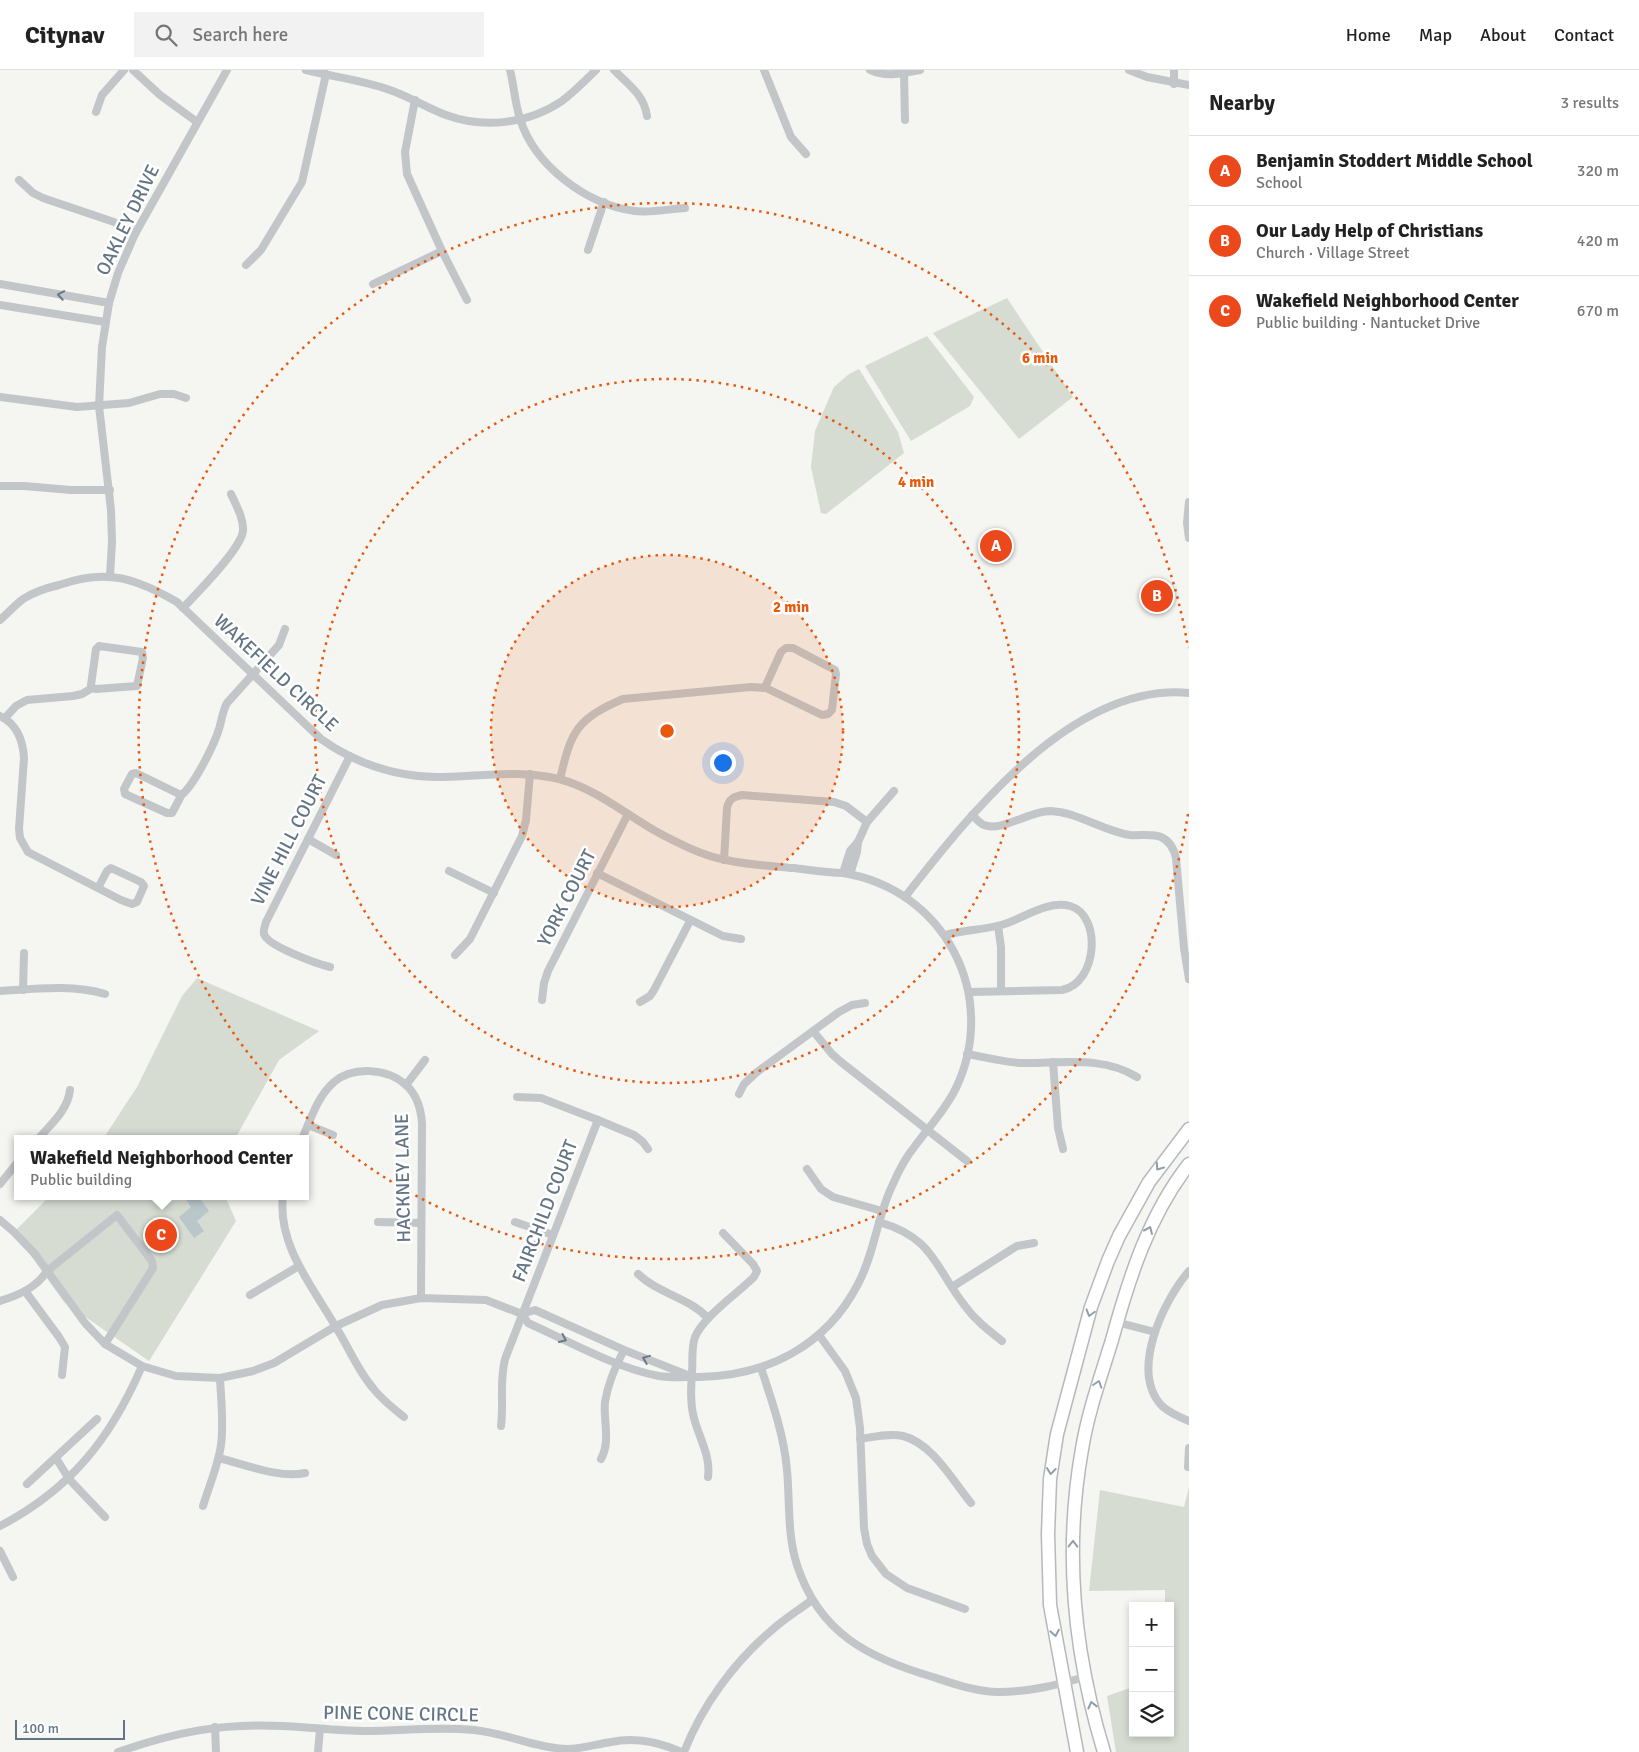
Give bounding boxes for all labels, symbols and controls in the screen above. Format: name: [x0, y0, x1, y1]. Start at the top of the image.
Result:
search box: [134, 12, 484, 57]
text: Citynav: [25, 20, 104, 50]
icon: search: [152, 21, 180, 49]
text: Search here: [192, 23, 288, 47]
text: Home: [1346, 24, 1391, 46]
text: Map: [1419, 24, 1452, 46]
text: About: [1480, 24, 1526, 46]
text: Contact: [1554, 24, 1614, 46]
text: Nearby: [1209, 90, 1275, 116]
text: 3 results: [1560, 93, 1619, 113]
text: Benjamin Stoddert Middle School: [1256, 149, 1533, 173]
street label: OAKLEY DRIVE: [91, 161, 165, 279]
text: A: [1220, 161, 1230, 181]
text: 320 m: [1577, 161, 1619, 181]
text: School: [1256, 173, 1302, 193]
text: Our Lady Help of Christians: [1256, 219, 1483, 243]
text: B: [1220, 231, 1230, 251]
text: 420 m: [1577, 231, 1619, 251]
text: Church · Village Street: [1256, 243, 1409, 263]
text: Wakefield Neighborhood Center: [1256, 289, 1519, 313]
one-way arrow: [57, 290, 65, 300]
text: C: [1220, 301, 1230, 321]
text: 670 m: [1577, 301, 1619, 321]
text: Public building · Nantucket Drive: [1256, 313, 1480, 333]
text: 6 min: [1022, 349, 1058, 367]
text: 4 min: [898, 473, 934, 491]
pin: A: [980, 527, 1012, 565]
pin: B: [1141, 577, 1173, 615]
text: 2 min: [773, 598, 809, 616]
street label: WAKEFIELD CIRCLE: [209, 609, 343, 737]
centre of rings: [658, 722, 676, 740]
your location: [710, 750, 736, 776]
street label: VINE HILL COURT: [246, 770, 333, 909]
street label: YORK COURT: [532, 845, 602, 951]
street label: HACKNEY LANE: [390, 1113, 416, 1243]
popup: [14, 1135, 309, 1200]
street label: FAIRCHILD COURT: [507, 1136, 583, 1285]
text: Wakefield Neighborhood Center: [30, 1146, 293, 1170]
one-way arrow: [1156, 1161, 1165, 1171]
text: Public building: [30, 1170, 132, 1190]
pin: C: [145, 1216, 177, 1254]
one-way arrow: [1143, 1226, 1154, 1235]
one-way arrow: [1085, 1309, 1095, 1317]
one-way arrow: [558, 1332, 567, 1343]
one-way arrow: [642, 1355, 651, 1366]
one-way arrow: [1092, 1380, 1102, 1389]
one-way arrow: [1046, 1467, 1057, 1475]
one-way arrow: [1068, 1540, 1078, 1548]
map controls: [1129, 1602, 1174, 1737]
button: +: [1129, 1602, 1174, 1647]
one-way arrow: [1049, 1628, 1059, 1637]
button: −: [1129, 1647, 1174, 1692]
button: layers: [1129, 1692, 1174, 1737]
one-way arrow: [1087, 1700, 1098, 1709]
street label: PINE CONE CIRCLE: [323, 1701, 479, 1727]
scale bar: [15, 1717, 125, 1740]
text: 100 m: [22, 1720, 59, 1737]

